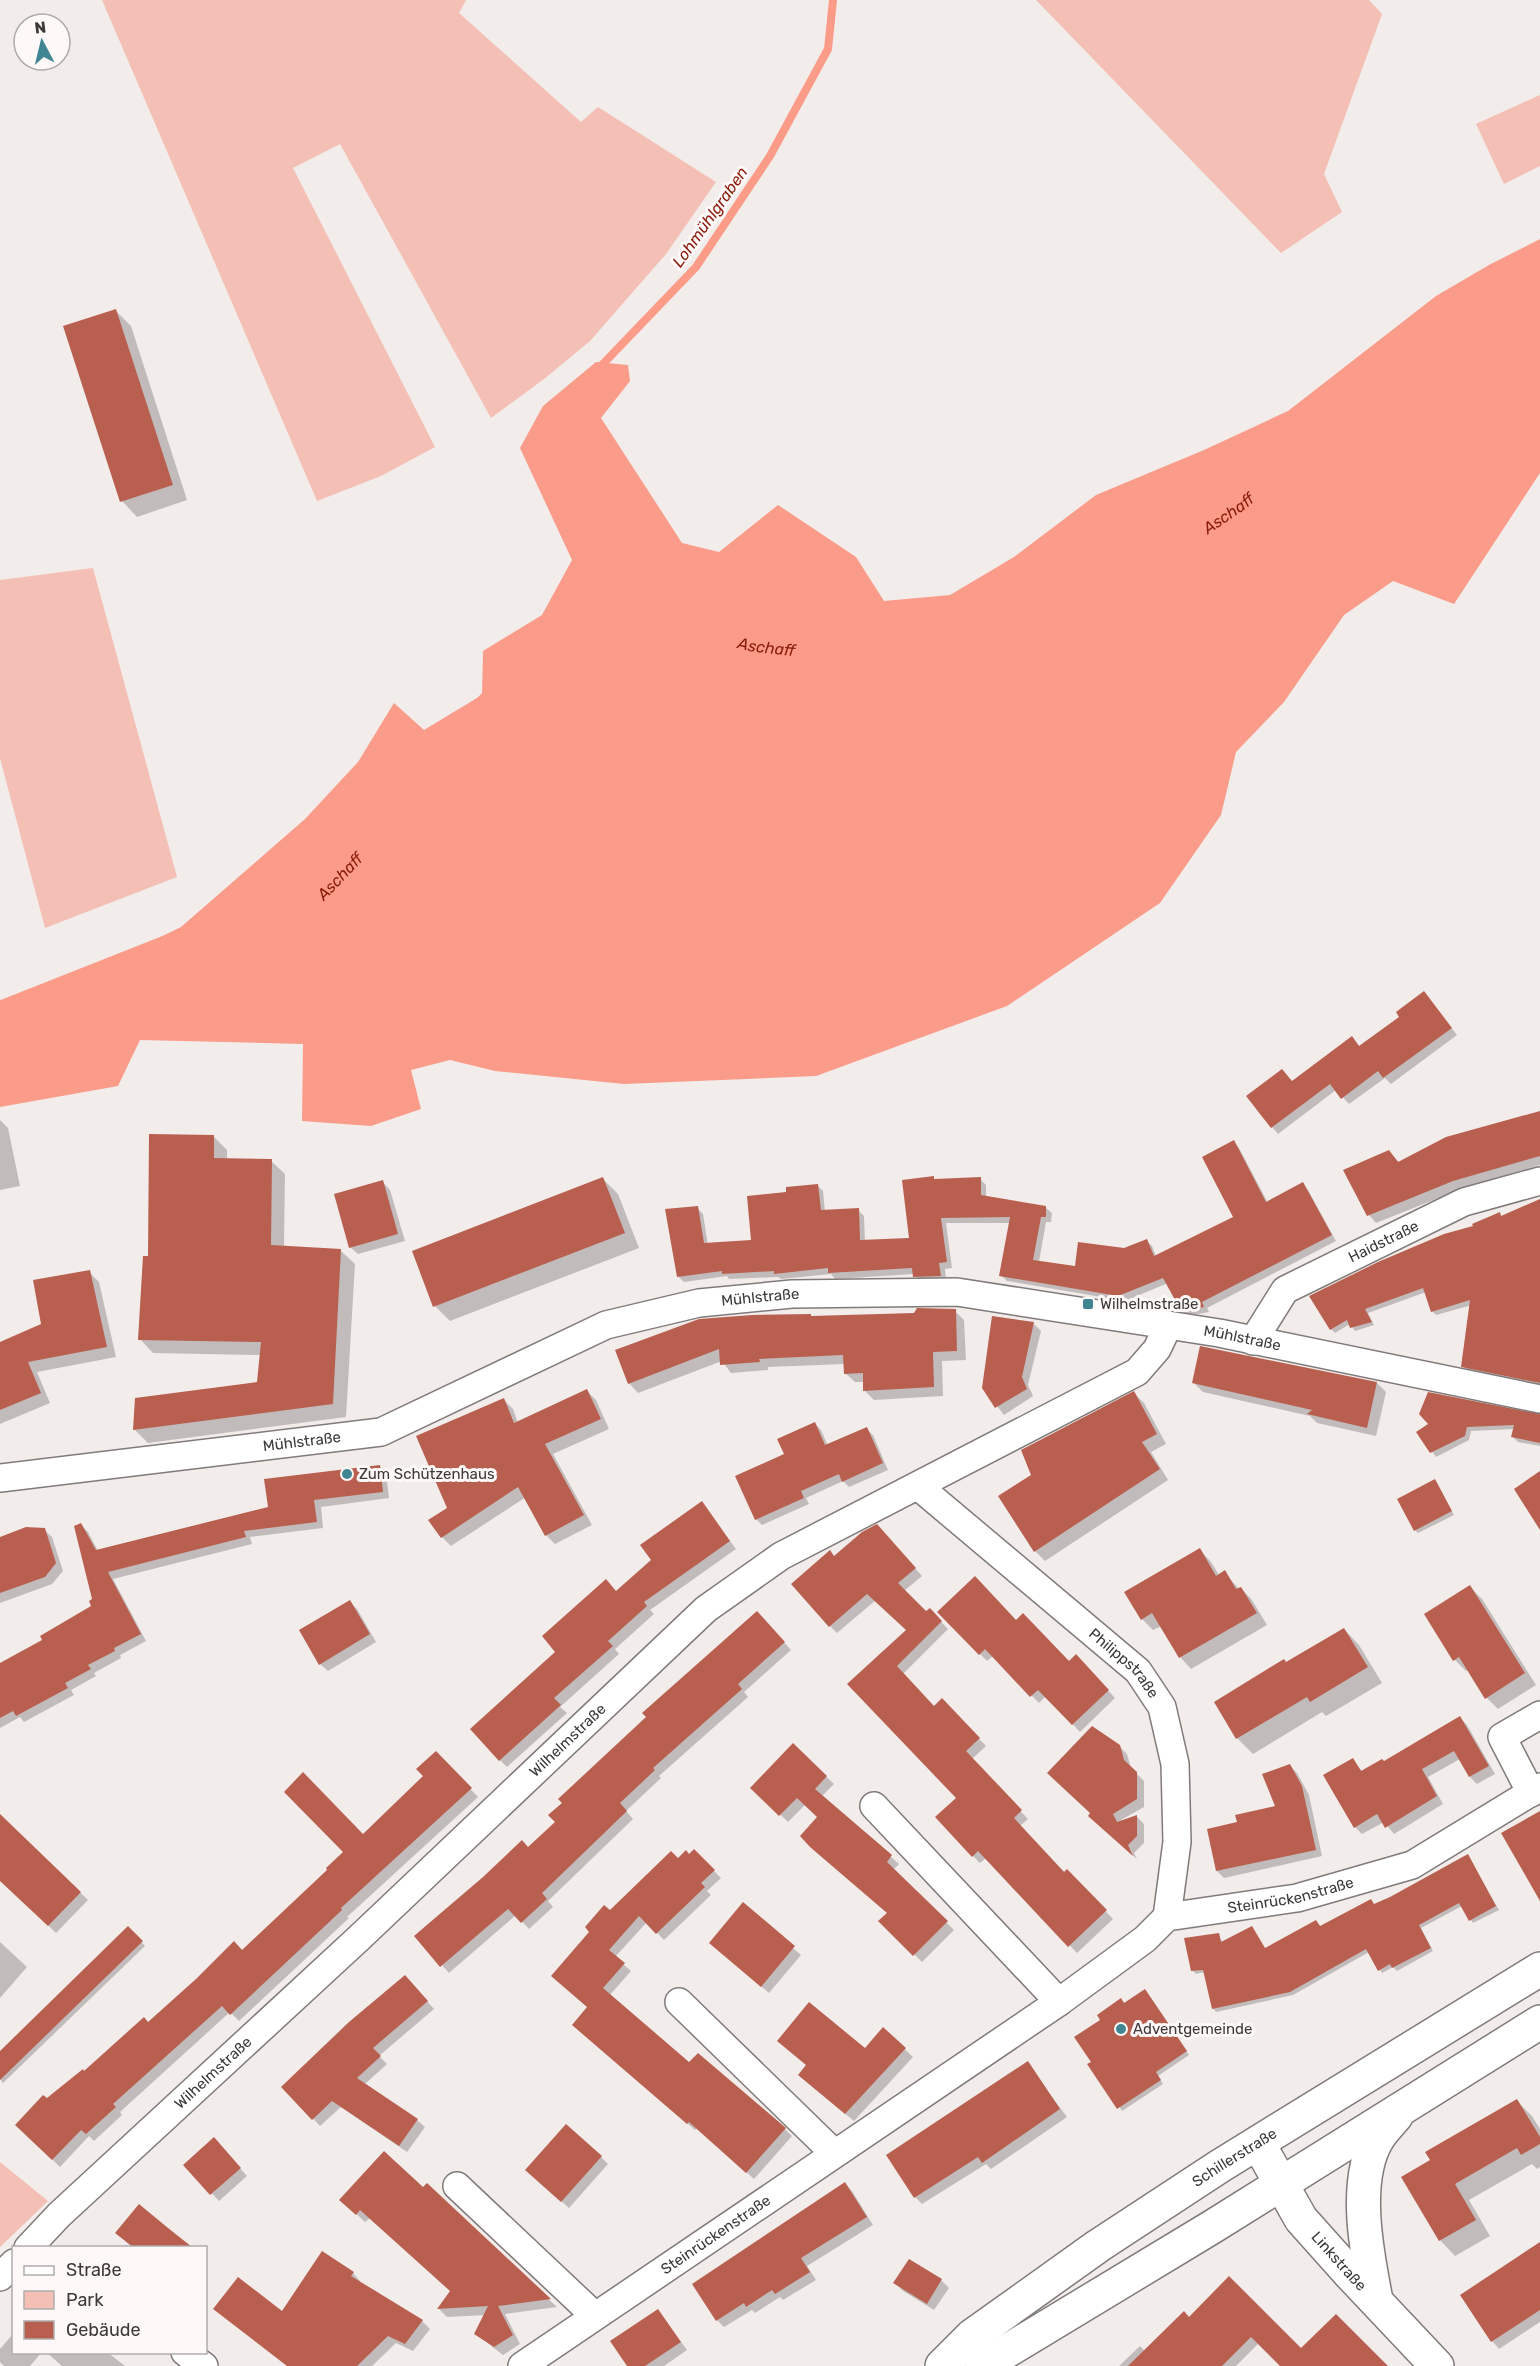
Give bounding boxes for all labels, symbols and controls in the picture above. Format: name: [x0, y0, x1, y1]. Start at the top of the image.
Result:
north arrow: [12, 12, 72, 72]
text: N: [33, 17, 47, 38]
water label: Lohmühlgraben: [668, 163, 752, 271]
water label: Aschaff: [1198, 487, 1259, 538]
water label: Aschaff: [735, 633, 798, 660]
water label: Aschaff: [312, 847, 368, 904]
street label: Haidstraße: [1345, 1217, 1422, 1266]
street label: Mühlstraße: [720, 1285, 799, 1310]
place label: Wilhelmstraße: [1100, 1295, 1198, 1313]
marker: Wilhelmstraße: [1081, 1297, 1095, 1311]
street label: Mühlstraße: [1202, 1322, 1283, 1355]
street label: Mühlstraße: [262, 1428, 342, 1455]
place label: Zum Schützenhaus: [359, 1465, 495, 1483]
marker: Zum Schützenhaus: [340, 1467, 354, 1481]
street label: Philippstraße: [1085, 1624, 1163, 1702]
street label: Wilhelmstraße: [526, 1700, 609, 1781]
street label: Steinrückenstraße: [1226, 1873, 1356, 1917]
place label: Adventgemeinde: [1133, 2020, 1252, 2038]
marker: Adventgemeinde: [1114, 2022, 1128, 2036]
street label: Wilhelmstraße: [171, 2033, 255, 2113]
street label: Schillerstraße: [1189, 2124, 1280, 2191]
street label: Steinrückenstraße: [657, 2191, 774, 2278]
street label: Linkstraße: [1308, 2228, 1370, 2294]
legend: [12, 2246, 207, 2354]
text: Straße: [66, 2259, 122, 2281]
text: Park: [66, 2289, 104, 2311]
text: Gebäude: [66, 2319, 141, 2341]

